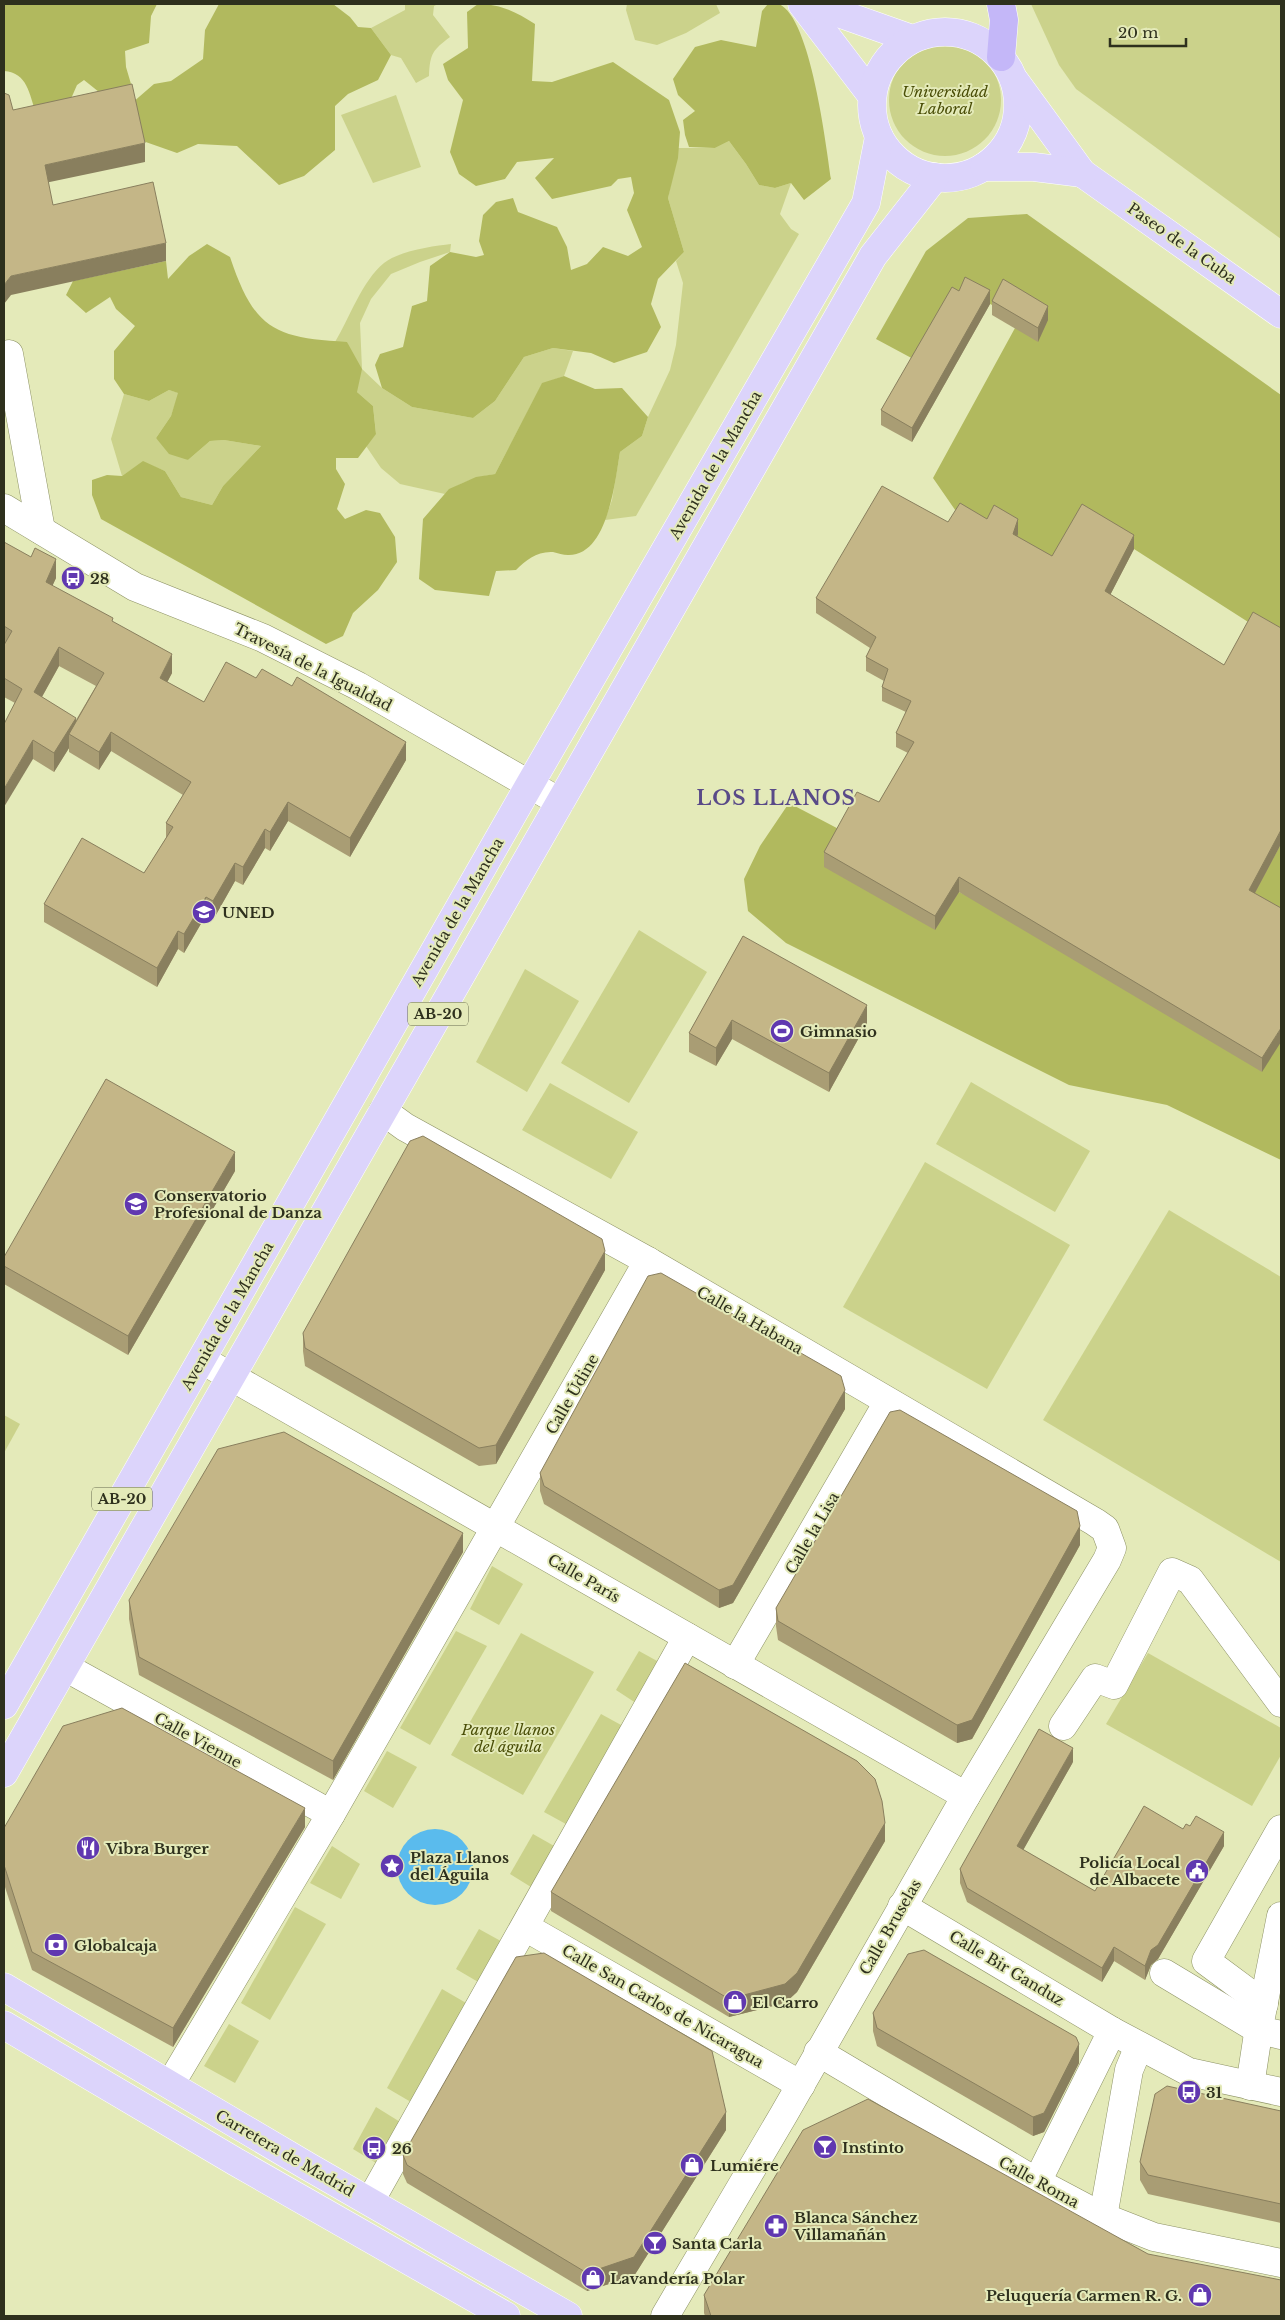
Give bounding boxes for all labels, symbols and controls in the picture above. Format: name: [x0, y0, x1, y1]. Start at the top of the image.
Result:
scale bar: [1110, 15, 1186, 47]
text: 20 m: [1118, 23, 1158, 42]
park label: Universidad Laboral: [902, 82, 988, 118]
street label: Paseo de la Cuba: [1124, 198, 1241, 288]
street label: Avenida de la Mancha: [664, 387, 766, 543]
bus stop icon: 28: [60, 565, 86, 591]
place label: 28: [90, 569, 109, 588]
street label: Travesía de la Igualdad: [231, 619, 395, 715]
district label: LOS LLANOS: [696, 786, 856, 810]
street label: Avenida de la Mancha: [406, 834, 508, 990]
school or university icon: UNED: [191, 899, 217, 925]
place label: UNED: [222, 903, 275, 922]
road number: AB-20: [408, 1002, 468, 1026]
sports icon: Gimnasio: [769, 1018, 795, 1044]
place label: Gimnasio: [800, 1022, 877, 1041]
place label: Conservatorio Profesional de Danza: [154, 1186, 322, 1222]
school or university icon: Conservatorio Profesional de Danza: [123, 1191, 149, 1217]
street label: Avenida de la Mancha: [176, 1238, 278, 1394]
street label: Calle la Habana: [694, 1282, 807, 1358]
street label: Calle Údine: [541, 1350, 603, 1438]
road number: AB-20: [92, 1488, 152, 1510]
street label: Calle la Lisa: [781, 1488, 843, 1577]
street label: Calle París: [544, 1550, 624, 1606]
street label: Calle Vienne: [151, 1708, 245, 1772]
park label: Parque llanos del águila: [460, 1720, 555, 1756]
restaurant icon: Vibra Burger: [75, 1835, 101, 1861]
place label: Vibra Burger: [105, 1839, 209, 1858]
place label: Plaza Llanos del Águila: [410, 1848, 509, 1884]
place icon: Plaza Llanos del Águila: [379, 1853, 405, 1879]
place label: Policía Local de Albacete: [1079, 1853, 1181, 1889]
public building icon: Policía Local de Albacete: [1184, 1858, 1210, 1884]
street label: Calle Bruselas: [855, 1876, 925, 1978]
street label: Calle Bir Ganduz: [946, 1926, 1068, 2010]
bank icon: Globalcaja: [43, 1932, 69, 1958]
place label: Globalcaja: [74, 1936, 157, 1955]
street label: Calle San Carlos de Nicaragua: [559, 1940, 768, 2072]
shop icon: El Carro: [722, 1989, 748, 2015]
place label: El Carro: [752, 1993, 819, 2012]
bus stop icon: 31: [1176, 2079, 1202, 2105]
place label: 31: [1206, 2083, 1223, 2102]
street label: Carretera de Madrid: [212, 2105, 358, 2201]
bar icon: Instinto: [812, 2134, 838, 2160]
bus stop icon: 26: [361, 2135, 387, 2161]
place label: Instinto: [842, 2138, 904, 2157]
place label: 26: [392, 2139, 412, 2158]
shop icon: Lumiére: [679, 2152, 705, 2178]
street label: Calle Roma: [996, 2152, 1083, 2212]
place label: Lumiére: [710, 2156, 779, 2175]
place label: Blanca Sánchez Villamañán: [793, 2208, 918, 2244]
pharmacy icon: Blanca Sánchez Villamañán: [763, 2213, 789, 2239]
bar icon: Santa Carla: [642, 2230, 668, 2256]
place label: Santa Carla: [672, 2234, 763, 2253]
shop icon: Lavandería Polar: [580, 2265, 606, 2291]
place label: Lavandería Polar: [610, 2269, 745, 2288]
shop icon: Peluquería Carmen R. G.: [1187, 2282, 1213, 2308]
place label: Peluquería Carmen R. G.: [986, 2286, 1182, 2305]

